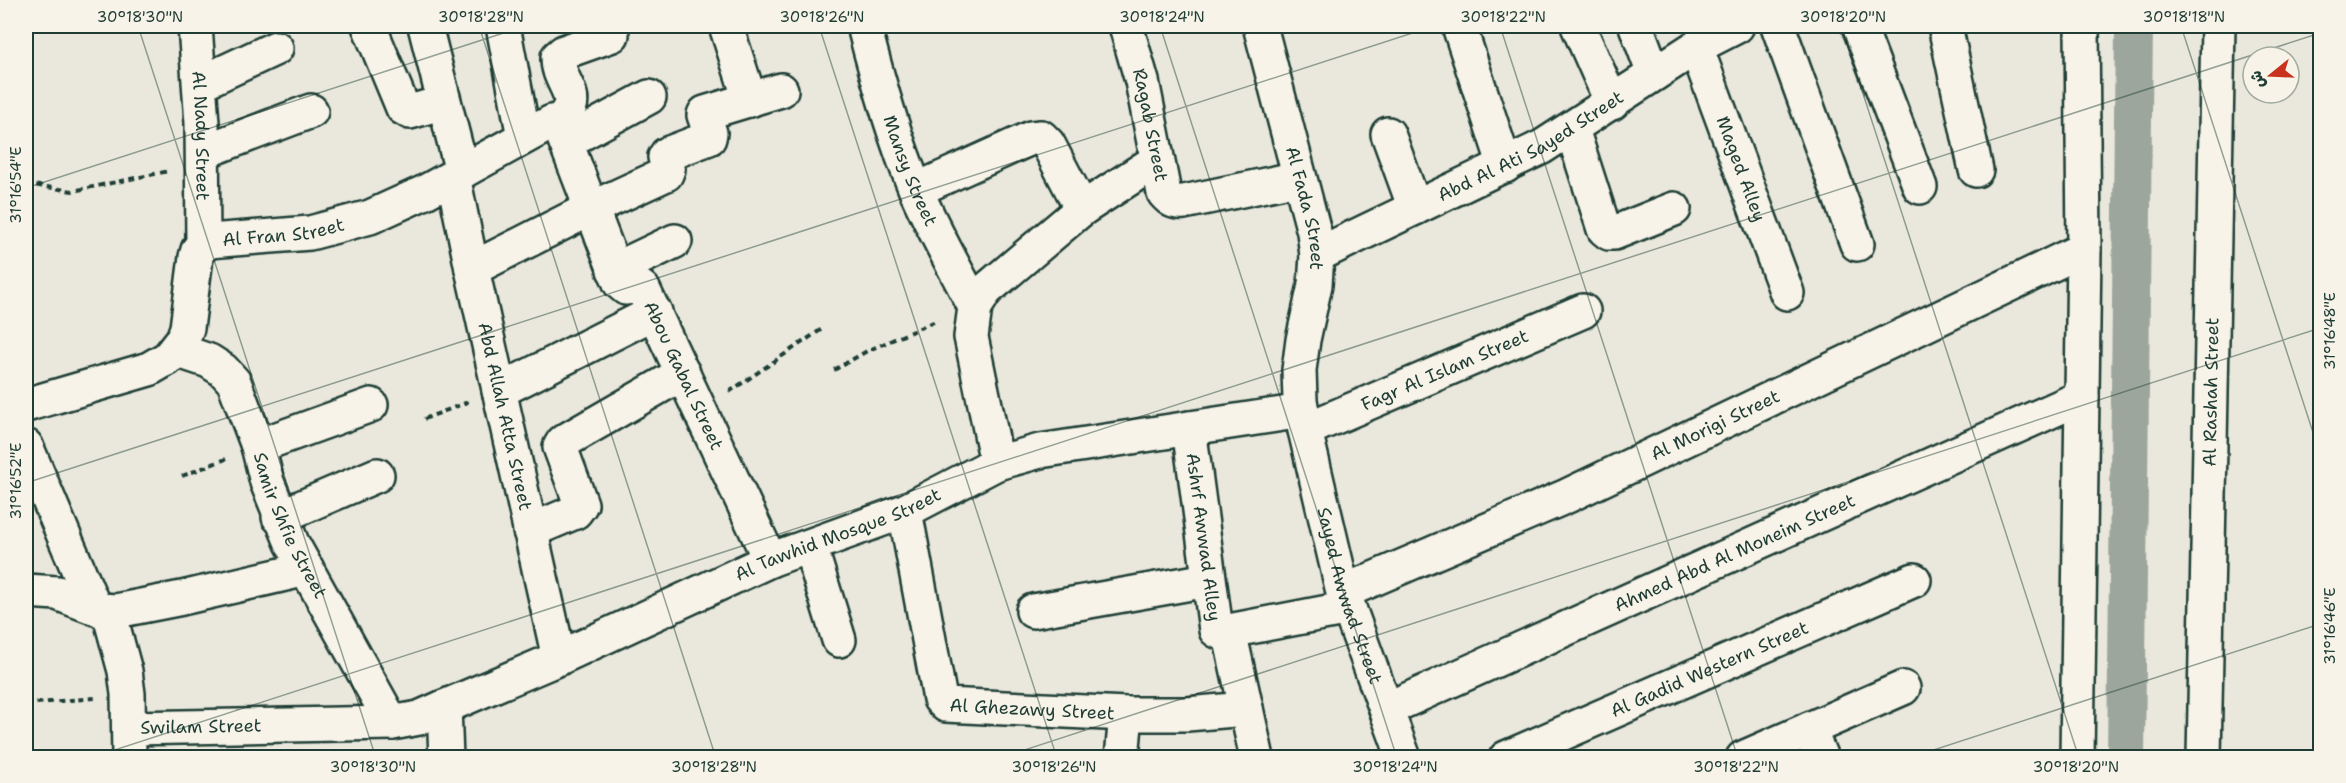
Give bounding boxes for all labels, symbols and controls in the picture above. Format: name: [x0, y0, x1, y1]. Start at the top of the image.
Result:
text: 30°18'30"N: [97, 7, 183, 27]
text: 30°18'28"N: [438, 7, 524, 27]
text: 30°18'26"N: [779, 7, 865, 27]
text: 30°18'24"N: [1119, 7, 1205, 27]
text: 30°18'22"N: [1460, 7, 1546, 27]
text: 30°18'20"N: [1800, 7, 1886, 27]
text: 30°18'18"N: [2143, 7, 2225, 27]
north arrow: [2241, 45, 2301, 105]
street label: Ragab Street: [1127, 65, 1173, 184]
text: ش: [2245, 68, 2270, 91]
street label: Al Nady Street: [186, 70, 215, 201]
street label: Abd Al Ati Sayed Street: [1434, 85, 1628, 207]
street label: Mansy Street: [878, 112, 943, 230]
street label: Maged Alley: [1711, 113, 1772, 225]
street label: Al Fada Street: [1280, 144, 1329, 271]
text: 31°16'54"E: [6, 146, 26, 224]
street label: Al Fran Street: [222, 212, 347, 252]
text: 31°16'48"E: [2320, 292, 2340, 370]
street label: Abou Gabal Street: [638, 297, 729, 454]
street label: Al Rashah Street: [2198, 317, 2224, 467]
street label: Abd Allah Atta Street: [472, 320, 538, 513]
street label: Fagr Al Islam Street: [1357, 324, 1532, 417]
street label: Al Morigi Street: [1647, 384, 1784, 466]
text: 31°16'52"E: [6, 443, 26, 519]
street label: Samir Shfie Street: [248, 450, 333, 603]
street label: Ashrf Awwad Alley: [1180, 451, 1227, 623]
street label: Al Tawhid Mosque Street: [731, 482, 945, 587]
street label: Ahmed Abd Al Moneim Street: [1610, 488, 1859, 617]
street label: Sayed Awwad Street: [1312, 505, 1388, 688]
text: 31°16'46"E: [2320, 587, 2340, 665]
street label: Al Gadid Western Street: [1607, 616, 1812, 723]
street label: Al Ghezawy Street: [949, 693, 1115, 725]
street label: Swilam Street: [140, 713, 262, 740]
text: 30°18'30"N: [330, 757, 416, 777]
text: 30°18'28"N: [671, 757, 757, 777]
text: 30°18'26"N: [1011, 757, 1097, 777]
text: 30°18'24"N: [1352, 757, 1438, 777]
text: 30°18'22"N: [1693, 757, 1779, 777]
text: 30°18'20"N: [2033, 757, 2119, 777]

